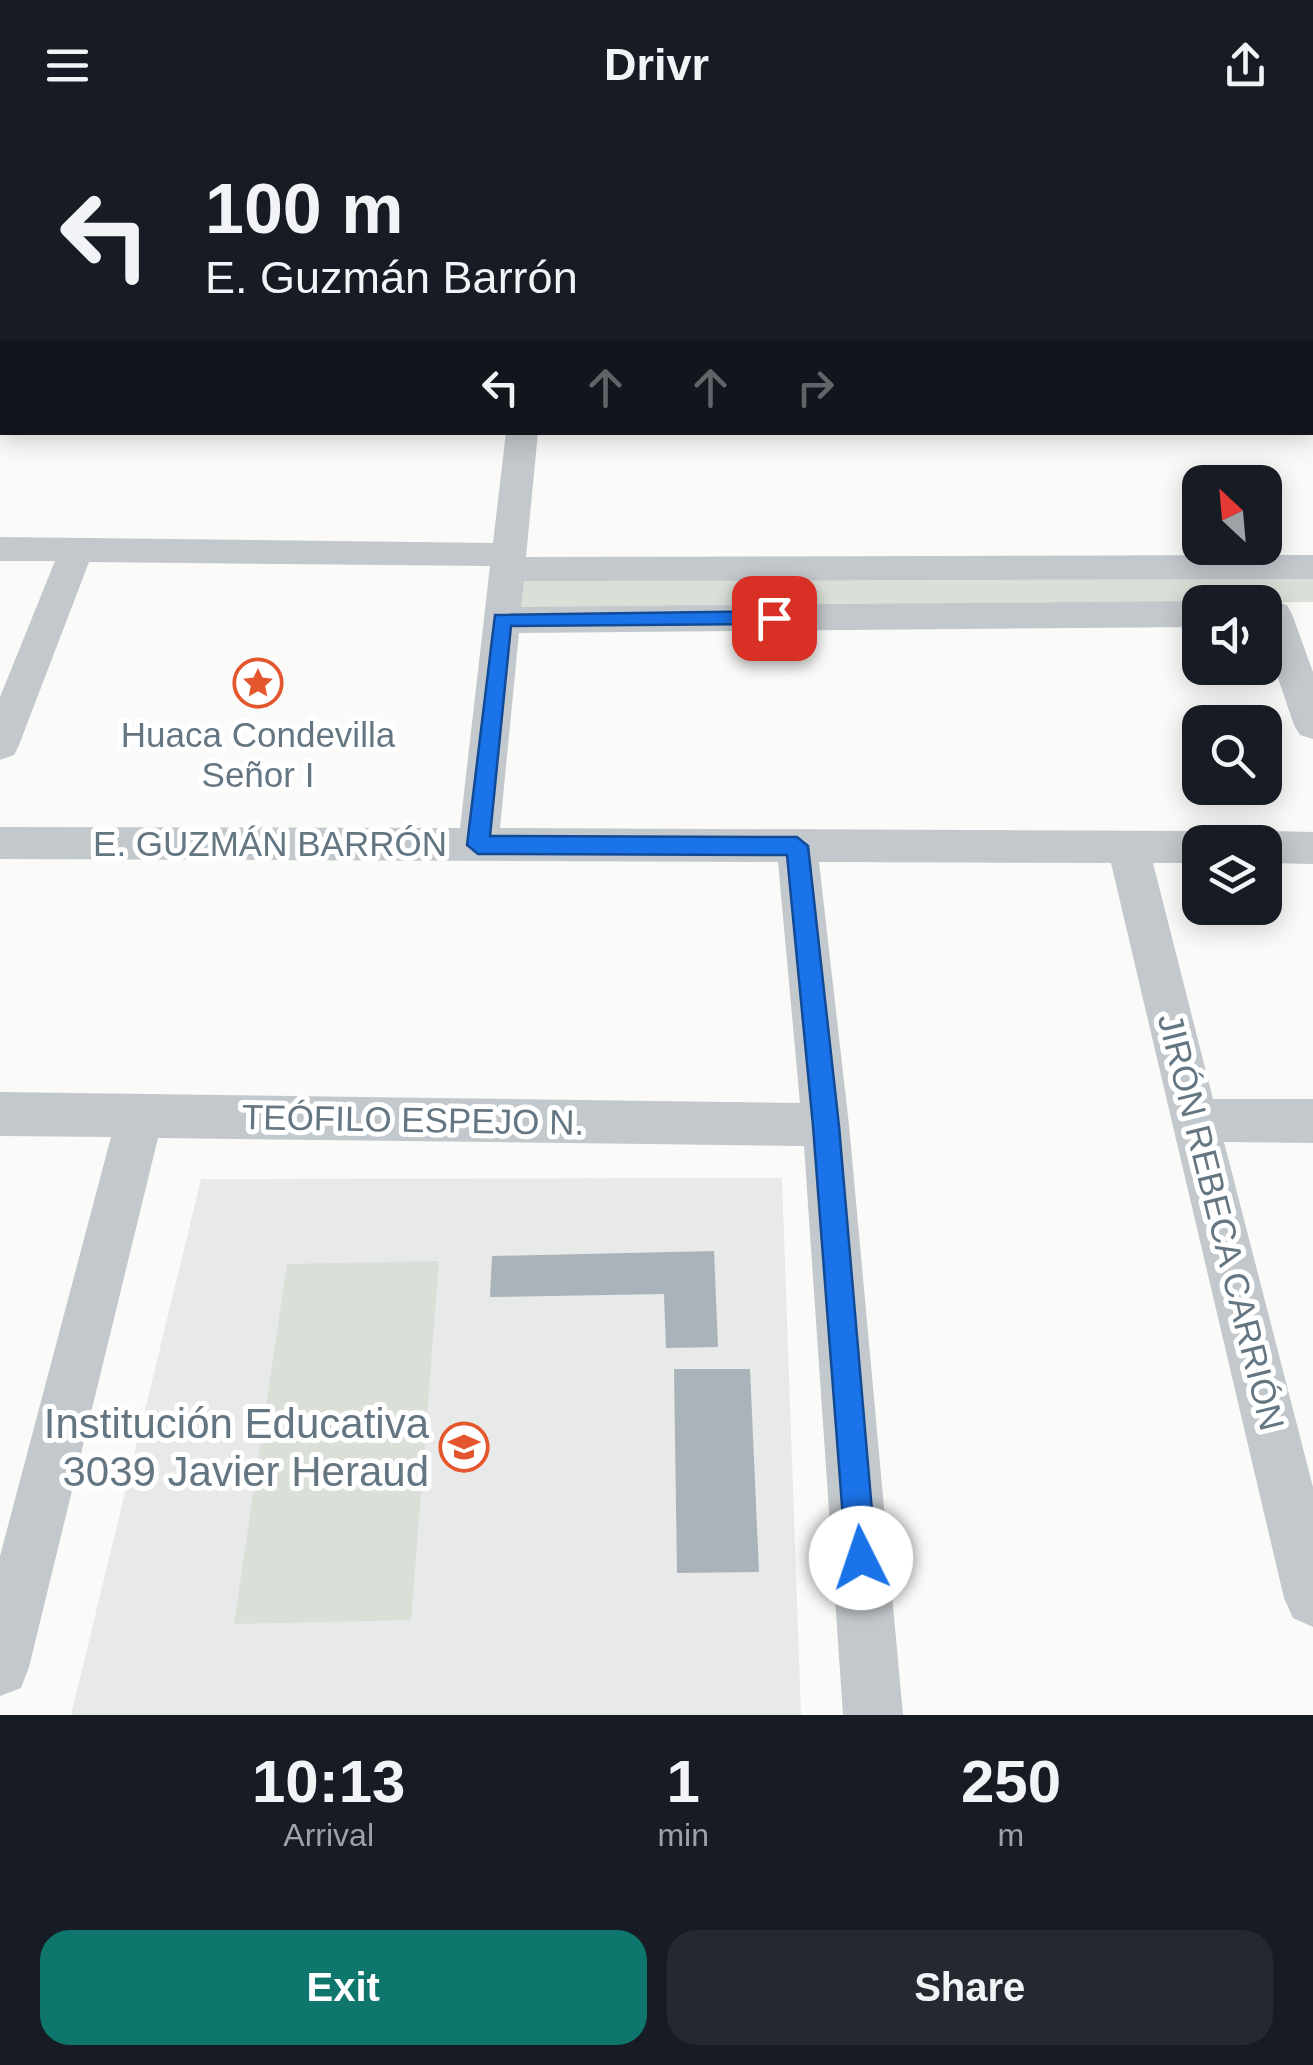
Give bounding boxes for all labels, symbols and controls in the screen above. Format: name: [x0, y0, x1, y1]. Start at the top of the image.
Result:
icon: menu: [40, 38, 95, 93]
icon: share: [1218, 38, 1273, 93]
text: Drivr: [604, 39, 709, 90]
icon: left: [40, 170, 170, 300]
text: 100 m: [205, 170, 403, 248]
text: E. Guzmán Barrón: [205, 252, 578, 303]
icon: left: [473, 360, 528, 415]
icon: ahead: [578, 360, 633, 415]
icon: ahead: [683, 360, 738, 415]
icon: right: [788, 360, 843, 415]
north arrow: [1182, 465, 1282, 565]
map controls: [1182, 465, 1282, 925]
pin: [732, 576, 817, 661]
button: sound: [1182, 585, 1282, 685]
icon: arrive: [747, 591, 802, 646]
place icon: Huaca Condevilla Señor I: [232, 657, 284, 709]
button: search: [1182, 705, 1282, 805]
place label: Huaca Condevilla Señor I: [121, 715, 396, 794]
street label: E. GUZMÁN BARRÓN: [93, 824, 447, 863]
button: layers: [1182, 825, 1282, 925]
street label: JIRÓN REBECA CARRIÓN: [1151, 1010, 1292, 1434]
street label: TEÓFILO ESPEJO N.: [242, 1097, 584, 1142]
place label: Institución Educativa 3039 Javier Heraud: [44, 1400, 430, 1495]
school or university icon: Institución Educativa 3039 Javier Heraud: [438, 1421, 490, 1473]
position arrow: [809, 1506, 913, 1610]
text: 10:13: [252, 1748, 405, 1815]
text: 1: [666, 1748, 700, 1815]
text: 250: [961, 1748, 1061, 1815]
text: Arrival: [283, 1817, 374, 1853]
text: min: [657, 1817, 709, 1853]
text: m: [998, 1817, 1024, 1853]
button: Exit: [40, 1930, 647, 2045]
button: Share: [667, 1930, 1273, 2045]

